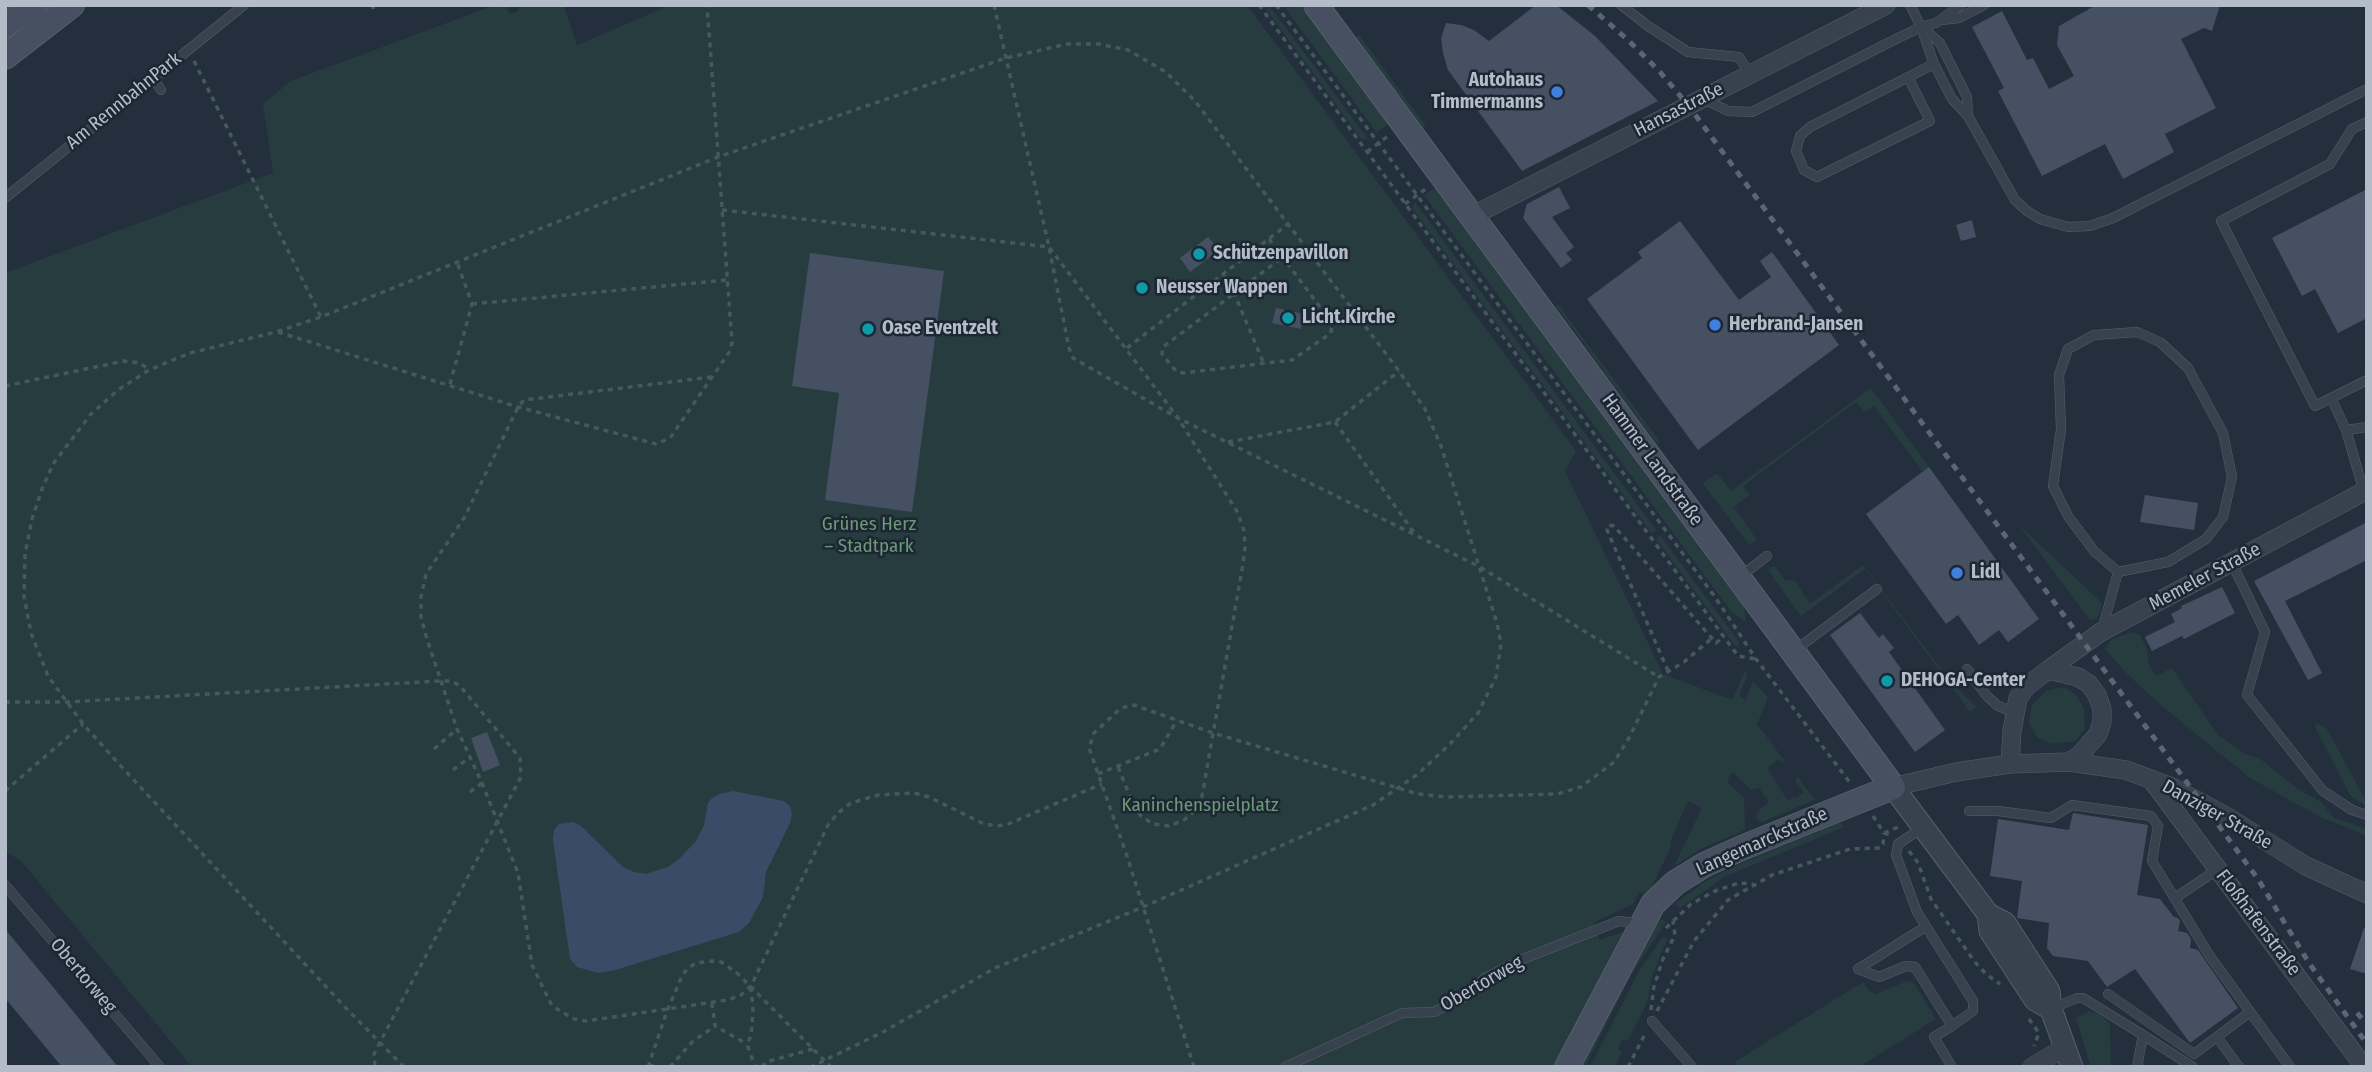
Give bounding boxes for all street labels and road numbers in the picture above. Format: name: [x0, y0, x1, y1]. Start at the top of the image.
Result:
street label: Am RennbahnPark: [62, 48, 186, 154]
street label: Hansastraße: [1631, 78, 1727, 142]
street label: Hammer Landstraße: [1596, 390, 1708, 530]
street label: Memeler Straße: [2145, 538, 2265, 616]
street label: Danziger Straße: [2158, 775, 2276, 855]
street label: Langemarckstraße: [1693, 803, 1831, 881]
street label: Floßhafenstraße: [2211, 866, 2305, 980]
street label: Obertorweg: [45, 934, 121, 1018]
street label: Obertorweg: [1437, 951, 1527, 1017]

